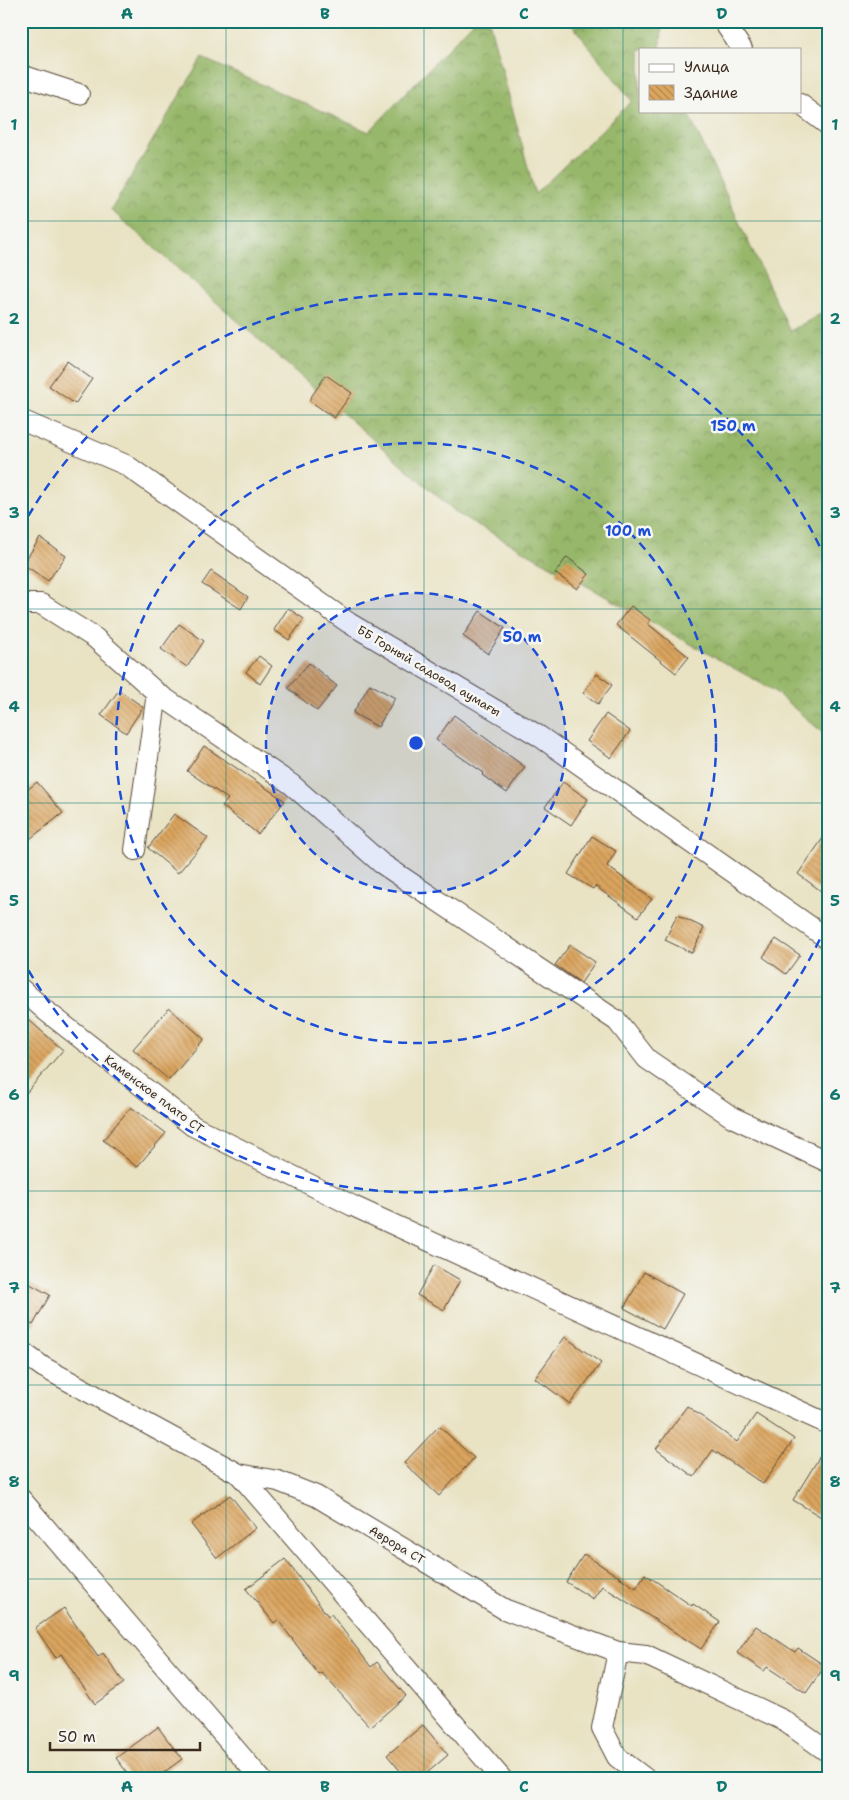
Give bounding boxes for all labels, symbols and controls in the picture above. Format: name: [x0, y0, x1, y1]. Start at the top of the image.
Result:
text: A: [121, 3, 133, 24]
text: B: [320, 3, 330, 24]
text: C: [519, 3, 529, 24]
text: D: [716, 3, 728, 24]
legend: [639, 48, 802, 112]
text: Улица: [684, 57, 730, 77]
text: Здание: [684, 83, 738, 103]
text: 1: [10, 114, 18, 135]
text: 1: [831, 114, 839, 135]
text: 2: [8, 308, 20, 329]
text: 2: [829, 308, 841, 329]
text: 150 m: [710, 416, 756, 436]
text: 3: [8, 502, 20, 523]
text: 3: [829, 502, 841, 523]
text: 100 m: [605, 521, 651, 541]
street label: ББ Горный садовод аумағы: [354, 622, 504, 720]
text: 50 m: [503, 627, 542, 647]
text: 4: [8, 696, 20, 717]
text: 4: [829, 696, 841, 717]
centre of rings: [407, 734, 425, 752]
text: 5: [9, 890, 19, 911]
text: 5: [830, 890, 840, 911]
street label: Каменское плато СТ: [101, 1051, 207, 1137]
text: 6: [8, 1084, 20, 1105]
text: 6: [829, 1084, 841, 1105]
text: 7: [8, 1277, 20, 1298]
text: 7: [829, 1277, 841, 1298]
text: 8: [8, 1471, 20, 1492]
text: 8: [829, 1471, 841, 1492]
street label: Аврора СТ: [366, 1522, 428, 1568]
text: 9: [8, 1665, 20, 1686]
text: 9: [829, 1665, 841, 1686]
scale bar: [50, 1720, 200, 1752]
text: 50 m: [58, 1727, 96, 1747]
text: A: [121, 1776, 133, 1797]
text: B: [320, 1776, 330, 1797]
text: C: [519, 1776, 529, 1797]
text: D: [716, 1776, 728, 1797]

